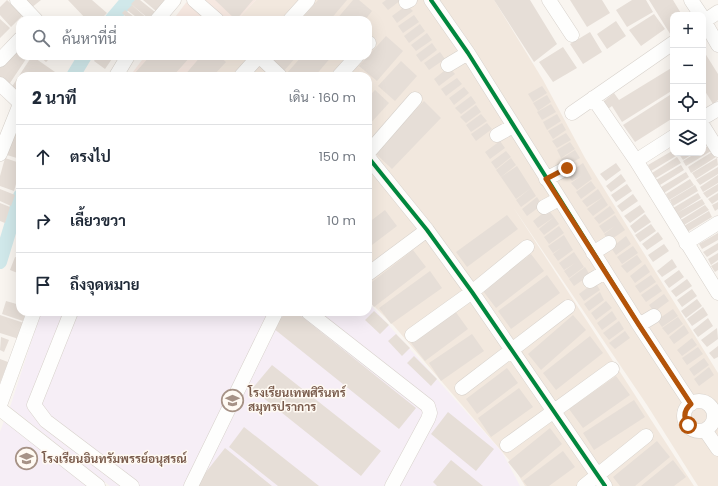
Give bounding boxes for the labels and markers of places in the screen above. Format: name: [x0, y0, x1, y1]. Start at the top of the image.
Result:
place label: โรงเรียนเทพศิรินทร์ สมุทรปราการ: [247, 384, 347, 415]
school or university icon: โรงเรียนเทพศิรินทร์ สมุทรปราการ: [220, 387, 246, 413]
school or university icon: โรงเรียนอินทรัมพรรย์อนุสรณ์: [14, 446, 40, 472]
place label: โรงเรียนอินทรัมพรรย์อนุสรณ์: [41, 450, 188, 467]

